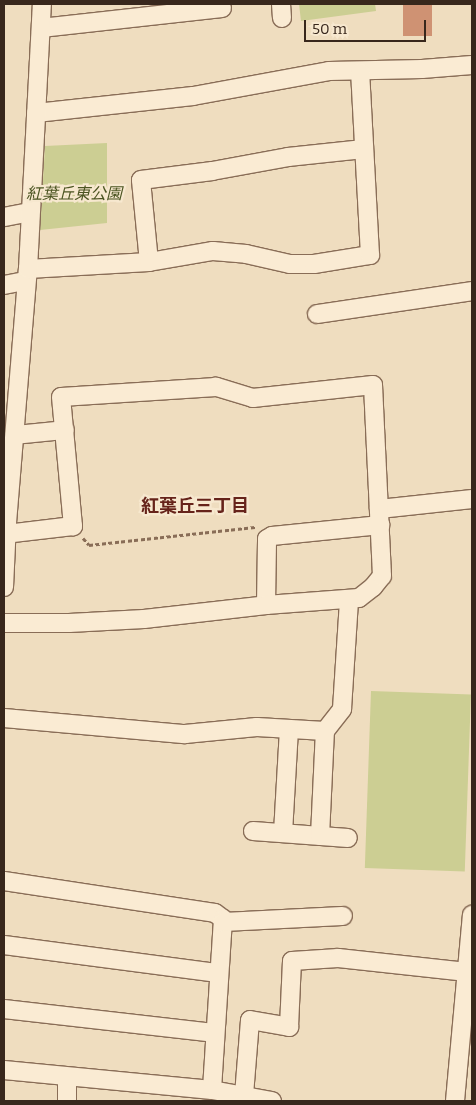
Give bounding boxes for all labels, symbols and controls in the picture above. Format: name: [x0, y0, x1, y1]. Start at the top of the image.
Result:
scale bar: [306, 10, 428, 42]
text: 50 m: [312, 20, 347, 38]
park label: 紅葉丘東公園: [26, 184, 122, 204]
district label: 紅葉丘三丁目: [141, 495, 249, 517]

